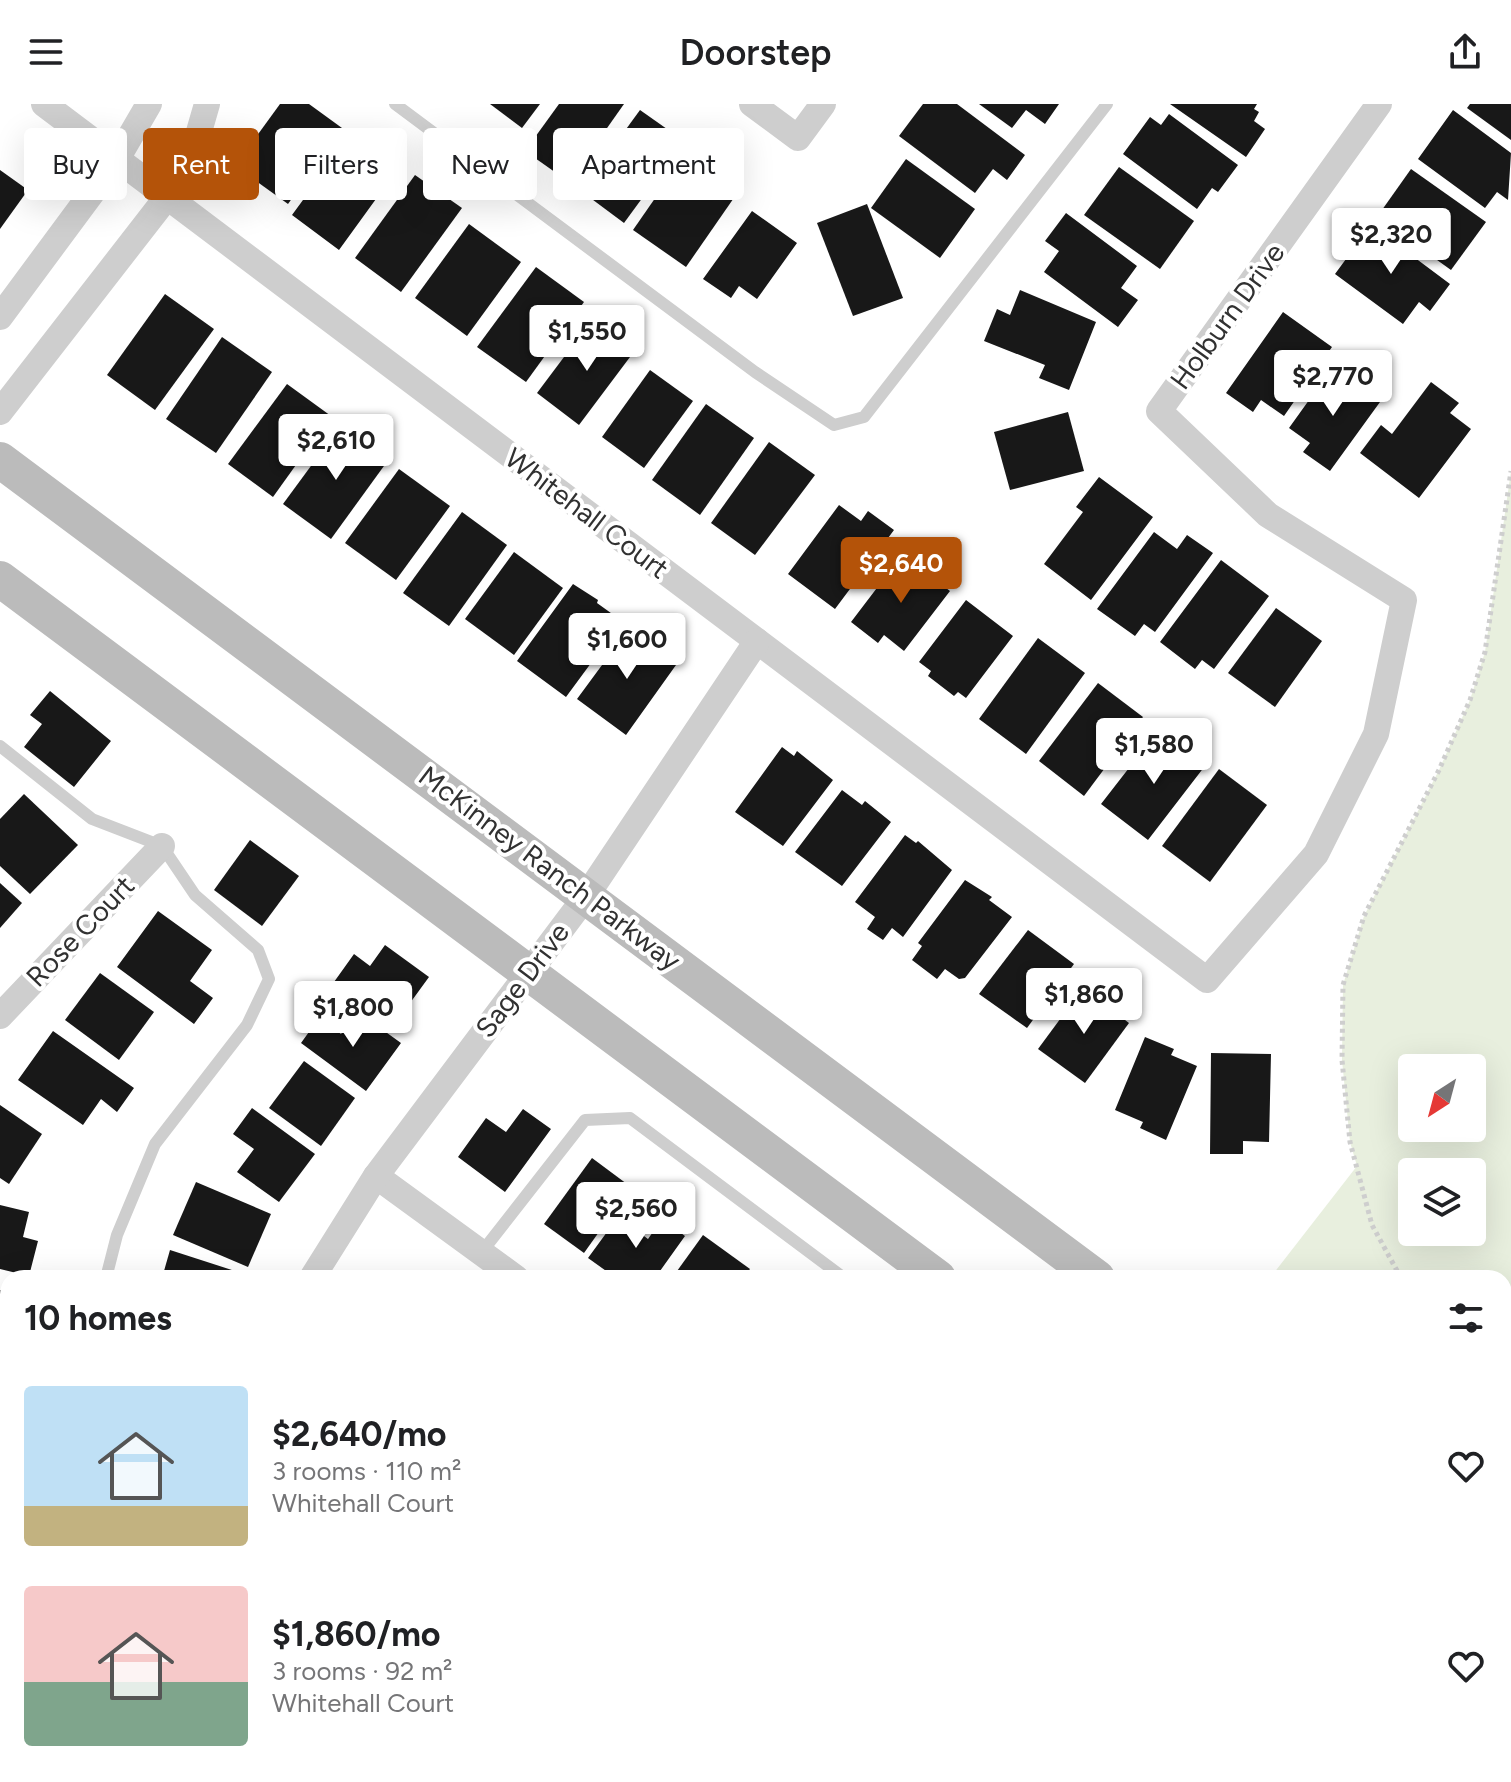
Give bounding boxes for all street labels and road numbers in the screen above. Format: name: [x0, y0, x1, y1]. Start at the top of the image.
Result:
street label: Holburn Drive: [1163, 236, 1291, 396]
street label: Whitehall Court: [498, 440, 676, 586]
street label: McKinney Ranch Parkway: [412, 758, 688, 978]
street label: Rose Court: [19, 868, 141, 994]
street label: Sage Drive: [468, 916, 576, 1044]

